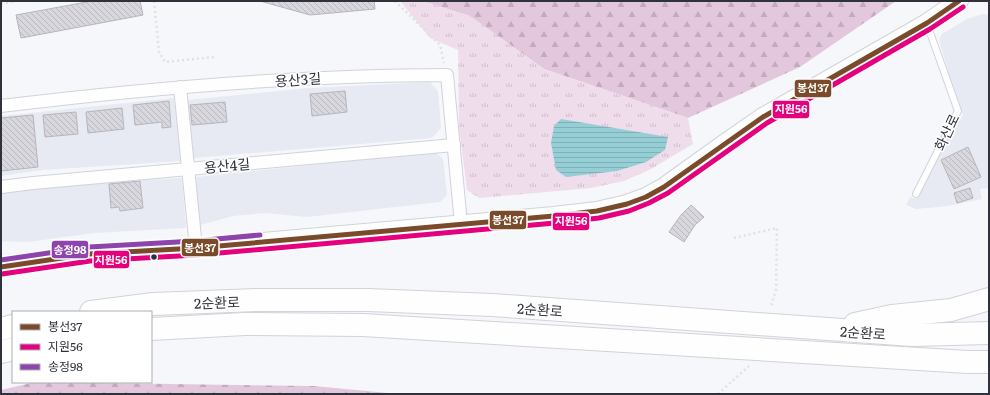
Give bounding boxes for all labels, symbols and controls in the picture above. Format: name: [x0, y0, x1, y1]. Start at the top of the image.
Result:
street label: 용산3길: [274, 67, 322, 91]
line badge: 봉선37: [794, 79, 832, 98]
text: 봉선37: [797, 79, 829, 95]
line badge: 지원56: [772, 100, 810, 119]
text: 지원56: [775, 100, 808, 116]
street label: 화산로: [929, 110, 963, 154]
street label: 용산4길: [203, 153, 251, 177]
line badge: 봉선37: [489, 210, 527, 230]
text: 봉선37: [492, 211, 524, 227]
line badge: 지원56: [552, 212, 590, 231]
text: 지원56: [555, 212, 588, 228]
line badge: 봉선37: [181, 238, 219, 257]
text: 봉선37: [184, 239, 216, 255]
line badge: 송정98: [51, 240, 89, 259]
text: 송정98: [53, 241, 87, 257]
line badge: 지원56: [93, 250, 130, 269]
text: 지원56: [95, 251, 128, 267]
unlabelled marker: [149, 252, 159, 262]
street label: 2순환로: [194, 291, 240, 313]
street label: 2순환로: [516, 297, 564, 321]
legend: [12, 311, 152, 383]
text: 봉선37: [48, 317, 82, 335]
street label: 2순환로: [839, 320, 887, 344]
text: 지원56: [48, 337, 83, 355]
text: 송정98: [48, 357, 83, 375]

